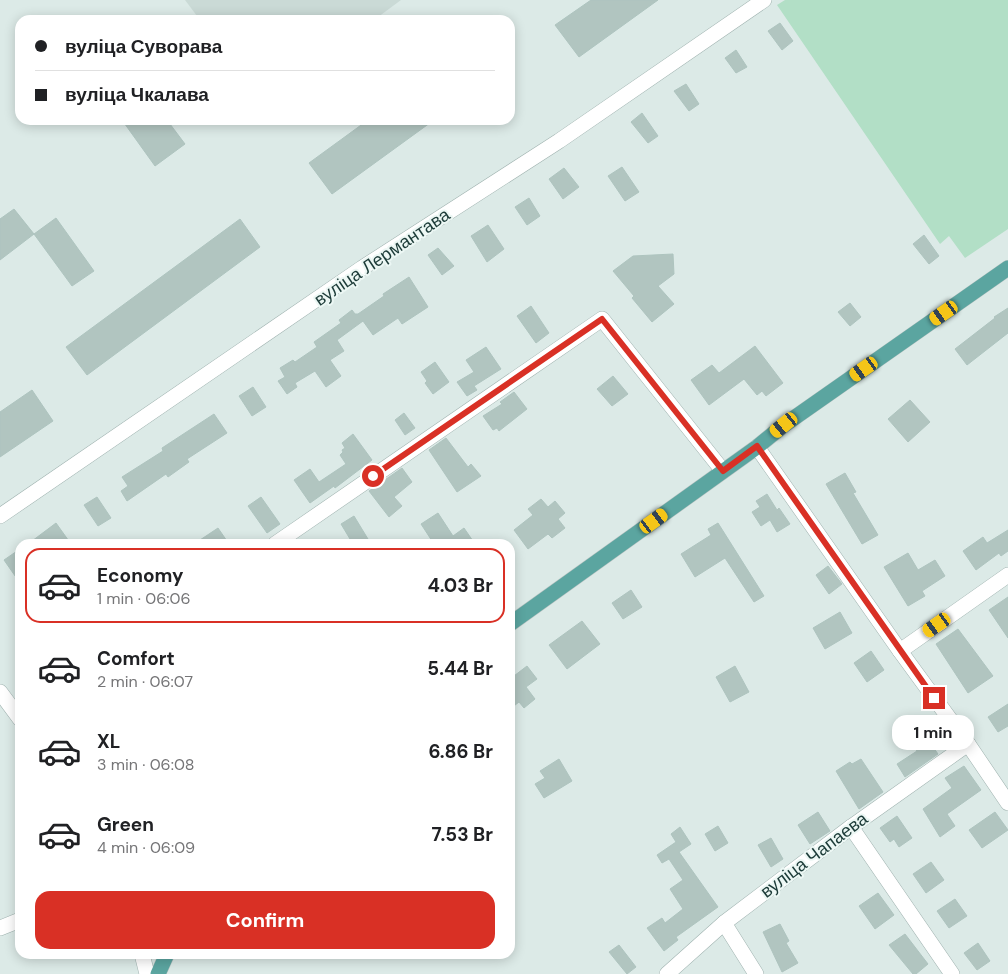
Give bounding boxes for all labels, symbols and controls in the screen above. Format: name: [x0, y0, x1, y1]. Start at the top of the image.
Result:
text: вуліца Суворава: [65, 34, 222, 59]
text: вуліца Чкалава: [65, 82, 209, 107]
street label: вуліца Лермантава: [309, 202, 455, 311]
car: [927, 298, 960, 328]
car: [847, 354, 880, 384]
car: [767, 410, 800, 440]
route start: [362, 465, 384, 487]
car: [637, 506, 670, 536]
icon: car: [37, 563, 82, 608]
text: Economy: [97, 563, 184, 588]
text: 4.03 Br: [427, 573, 493, 598]
text: 1 min · 06:06: [97, 588, 190, 609]
car: [920, 610, 953, 640]
icon: car: [37, 646, 82, 691]
text: Comfort: [97, 646, 175, 671]
text: 5.44 Br: [427, 656, 493, 681]
text: 2 min · 06:07: [97, 671, 193, 692]
route end: [923, 687, 945, 709]
callout: 1 min: [893, 716, 975, 750]
text: 1 min: [914, 722, 952, 743]
icon: car: [37, 729, 82, 774]
text: XL: [97, 729, 120, 754]
text: 6.86 Br: [428, 739, 493, 764]
text: 3 min · 06:08: [97, 754, 195, 775]
street label: вуліца Чапаева: [755, 806, 873, 903]
icon: car: [37, 812, 82, 857]
text: Green: [97, 812, 154, 837]
text: 7.53 Br: [432, 822, 493, 847]
text: 4 min · 06:09: [97, 837, 195, 858]
button: Confirm: [35, 891, 495, 949]

